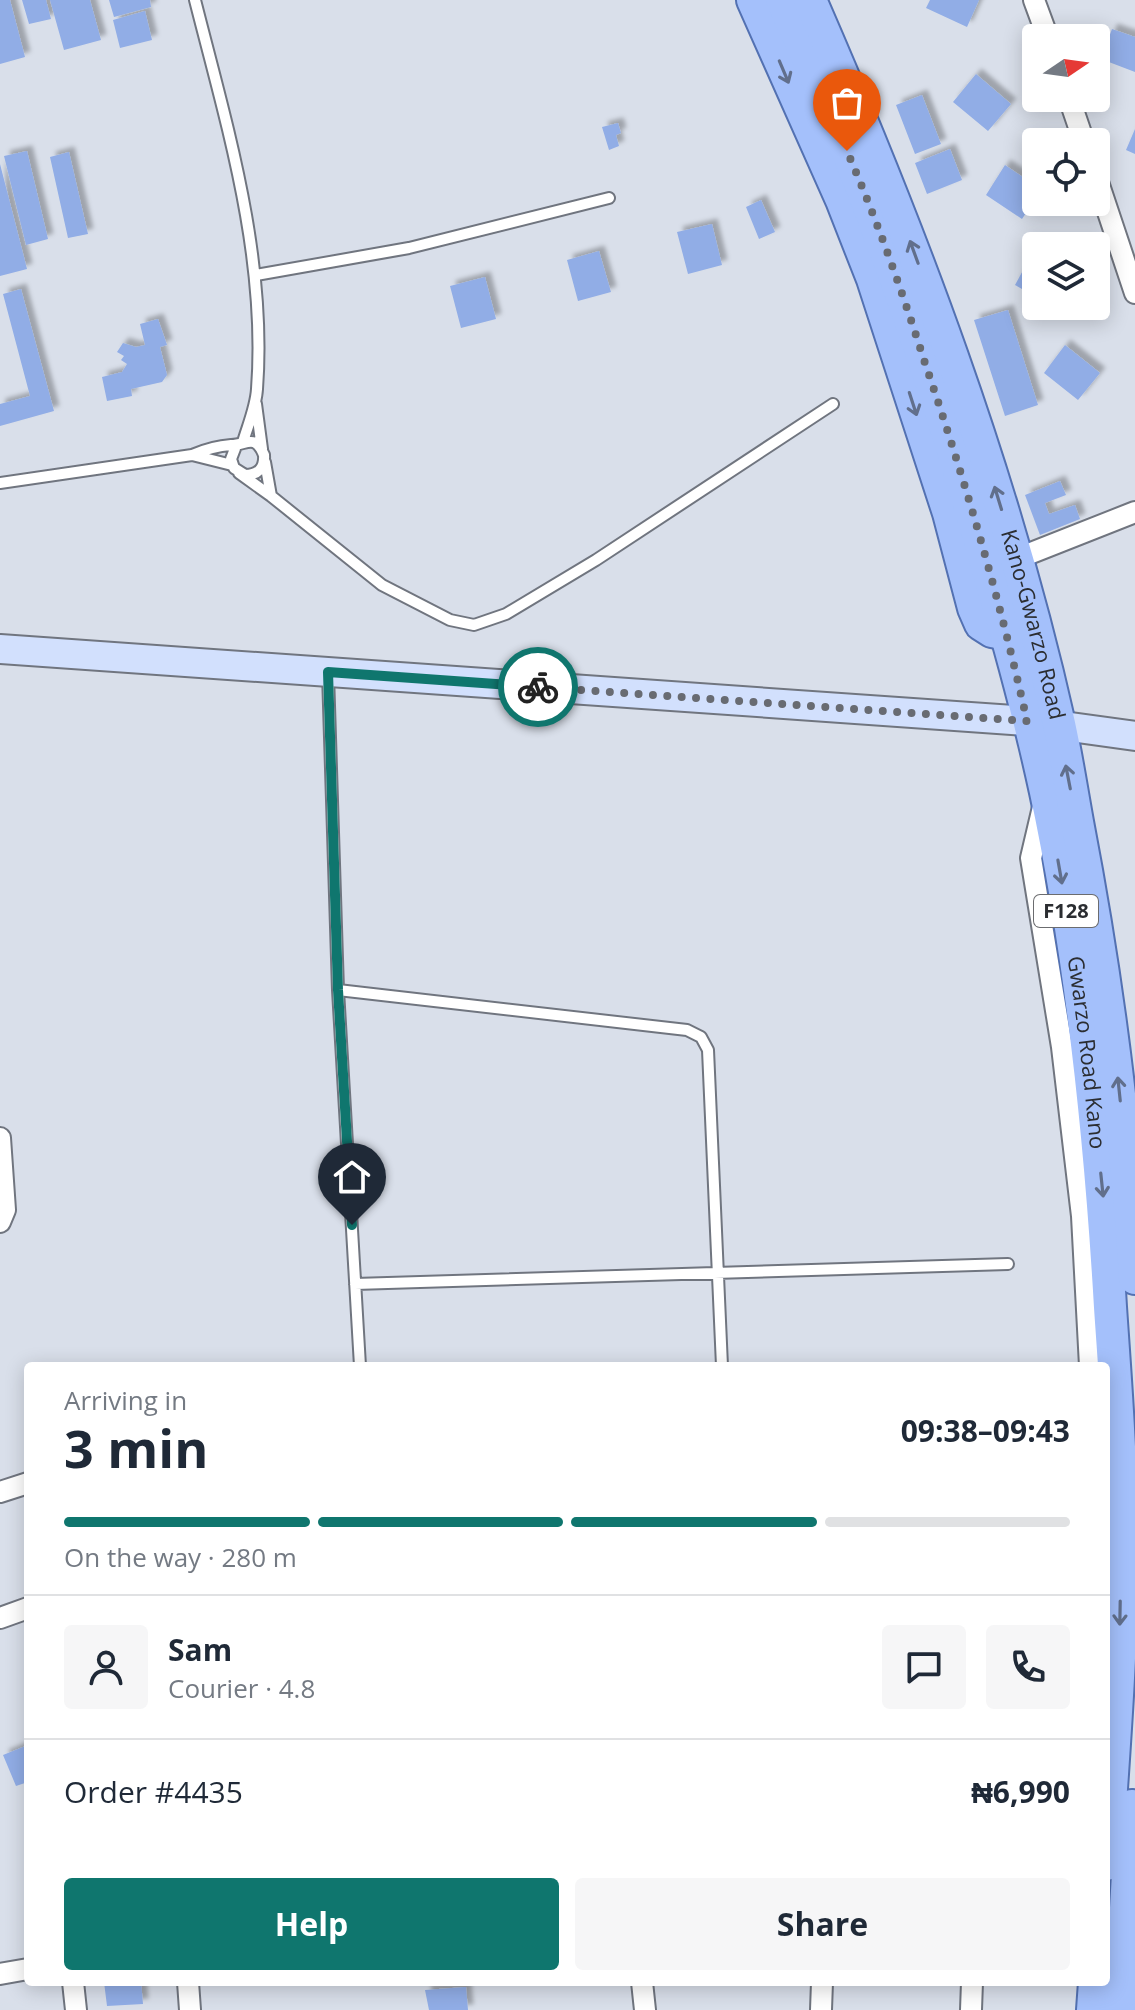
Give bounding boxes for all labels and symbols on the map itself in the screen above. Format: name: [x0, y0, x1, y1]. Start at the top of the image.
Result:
north arrow: [1022, 24, 1110, 112]
one-way arrow: [777, 59, 792, 83]
pin: [813, 69, 881, 151]
one-way arrow: [905, 240, 920, 265]
one-way arrow: [907, 391, 922, 416]
one-way arrow: [990, 486, 1004, 511]
street label: Kano-Gwarzo Road: [995, 525, 1074, 722]
courier: [498, 647, 578, 727]
one-way arrow: [1060, 765, 1075, 790]
one-way arrow: [1053, 859, 1068, 885]
road number: F128: [1034, 895, 1098, 927]
street label: Gwarzo Road Kano: [1062, 954, 1114, 1150]
one-way arrow: [1111, 1076, 1126, 1103]
pin: [318, 1143, 386, 1225]
one-way arrow: [1095, 1172, 1110, 1198]
one-way arrow: [1113, 1599, 1128, 1626]

